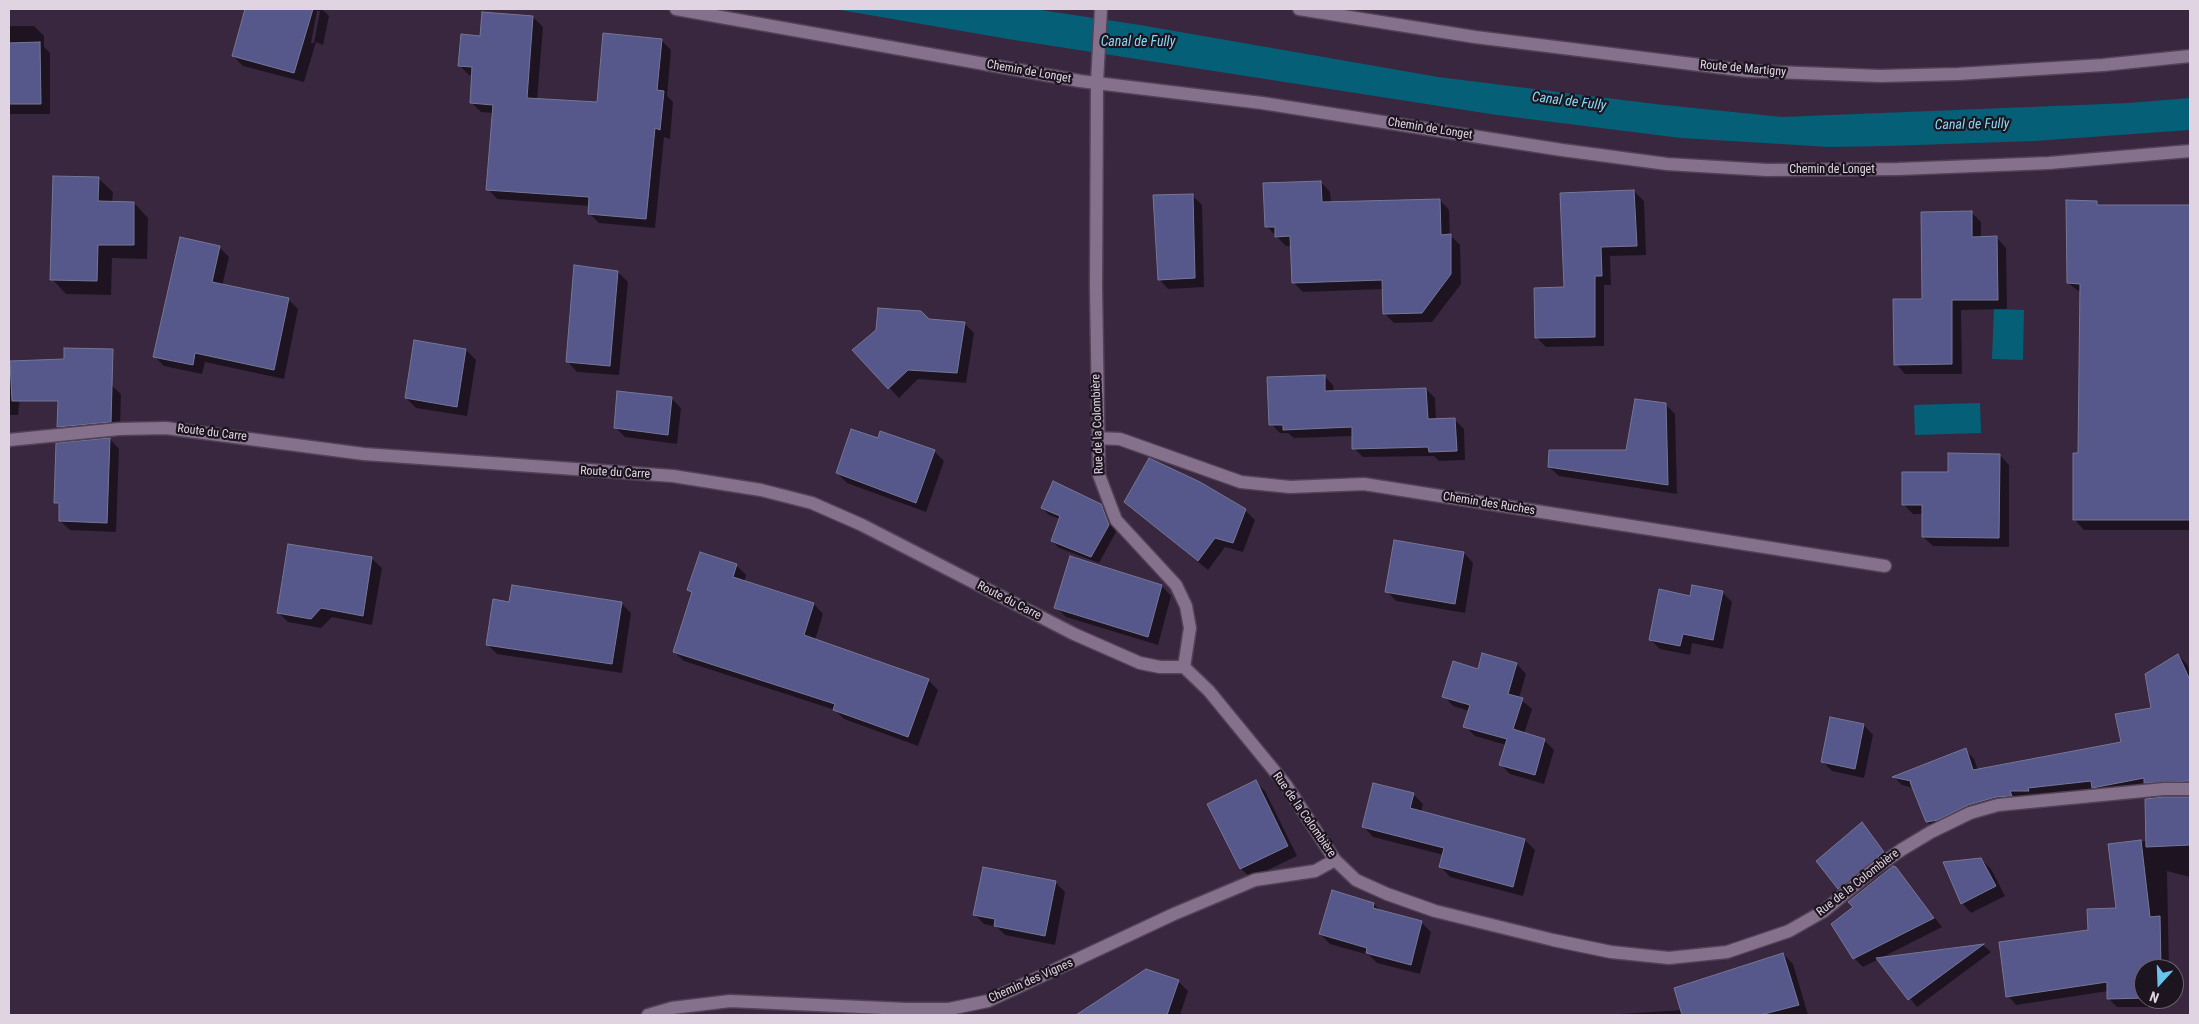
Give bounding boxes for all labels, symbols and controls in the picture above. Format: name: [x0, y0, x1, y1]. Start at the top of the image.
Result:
water label: Canal de Fully: [1101, 34, 1175, 50]
street label: Chemin de Longet: [986, 57, 1072, 87]
street label: Route de Martigny: [1699, 58, 1787, 80]
water label: Canal de Fully: [1531, 89, 1607, 115]
street label: Chemin de Longet: [1387, 115, 1473, 143]
water label: Canal de Fully: [1935, 116, 2009, 134]
street label: Chemin de Longet: [1789, 163, 1875, 177]
street label: Rue de la Colombière: [1089, 374, 1107, 474]
street label: Route du Carre: [176, 422, 248, 444]
street label: Route du Carre: [580, 464, 650, 482]
street label: Chemin des Ruches: [1442, 490, 1536, 518]
street label: Route du Carre: [975, 579, 1043, 623]
street label: Rue de la Colombière: [1269, 770, 1339, 860]
street label: Rue de la Colombière: [1814, 846, 1902, 920]
street label: Chemin des Vignes: [987, 956, 1075, 1006]
north arrow: [2134, 959, 2184, 1009]
text: N: [2147, 988, 2161, 1006]

